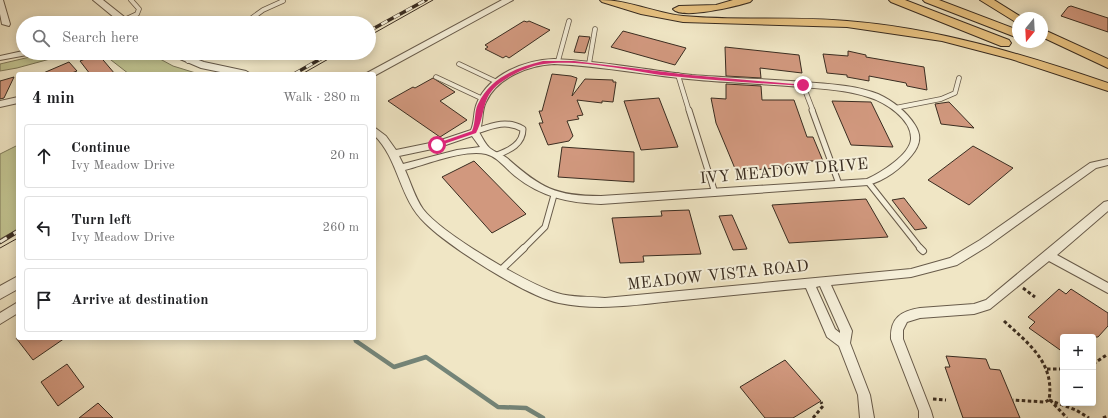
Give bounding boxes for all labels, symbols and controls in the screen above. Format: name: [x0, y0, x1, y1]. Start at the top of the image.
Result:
north arrow: [1012, 12, 1048, 48]
search box: [16, 16, 376, 60]
icon: search: [30, 27, 52, 49]
text: Search here: [62, 31, 139, 46]
route end: [794, 76, 812, 94]
text: 4 min: [32, 90, 75, 107]
text: Walk · 280 m: [283, 91, 360, 104]
route start: [428, 136, 446, 154]
text: Continue: [71, 141, 130, 156]
icon: ahead: [33, 145, 55, 167]
text: 20 m: [330, 149, 359, 162]
street label: IVY MEADOW DRIVE: [699, 157, 869, 187]
text: Ivy Meadow Drive: [71, 159, 175, 172]
text: Turn left: [71, 213, 131, 228]
icon: left: [33, 217, 55, 239]
text: 260 m: [322, 221, 359, 234]
text: Ivy Meadow Drive: [71, 231, 175, 244]
street label: MEADOW VISTA ROAD: [626, 259, 810, 293]
icon: arrive: [33, 289, 55, 311]
text: Arrive at destination: [71, 293, 209, 308]
map controls: [1060, 334, 1096, 406]
button: +: [1060, 334, 1096, 370]
button: −: [1060, 370, 1096, 406]

